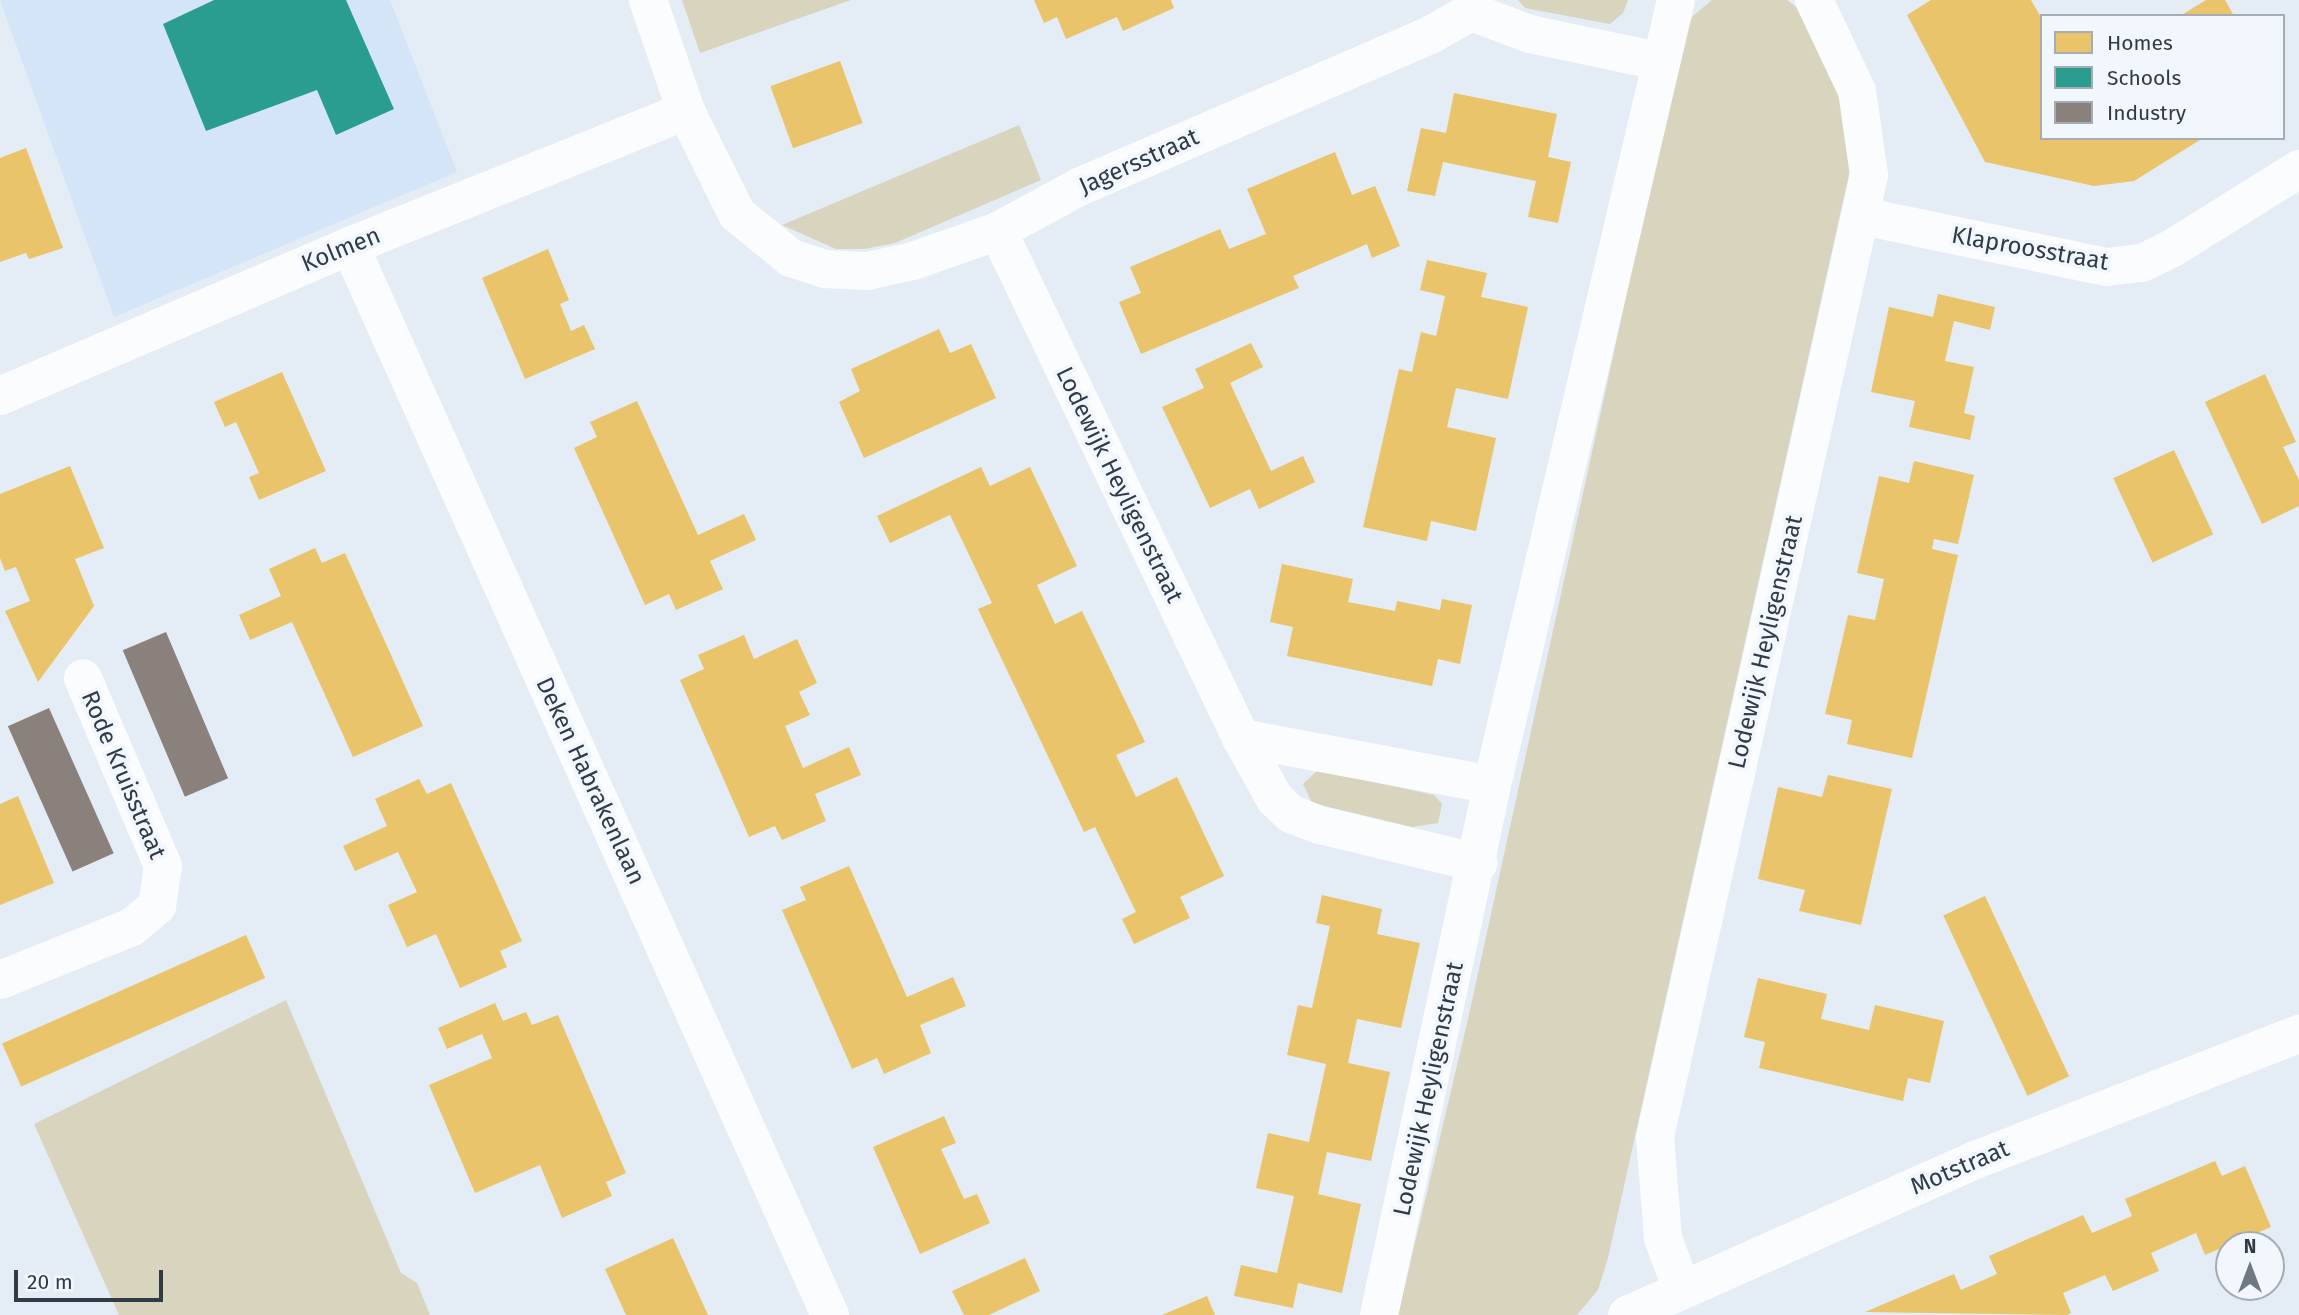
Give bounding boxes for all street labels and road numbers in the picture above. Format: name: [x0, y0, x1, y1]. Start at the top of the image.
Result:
street label: Jagersstraat: [1075, 123, 1203, 201]
street label: Kolmen: [297, 221, 385, 279]
street label: Klaproosstraat: [1949, 221, 2111, 277]
street label: Lodewijk Heyligenstraat: [1049, 362, 1189, 608]
street label: Lodewijk Heyligenstraat: [1723, 512, 1809, 772]
street label: Deken Habrakenlaan: [529, 673, 651, 889]
street label: Rode Kruisstraat: [75, 687, 171, 863]
street label: Lodewijk Heyligenstraat: [1388, 959, 1470, 1219]
street label: Motstraat: [1906, 1134, 2014, 1202]

